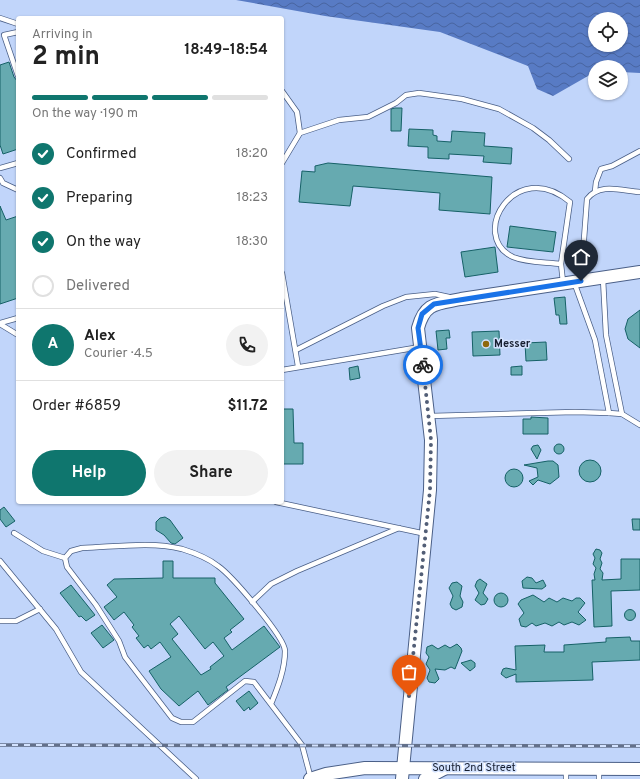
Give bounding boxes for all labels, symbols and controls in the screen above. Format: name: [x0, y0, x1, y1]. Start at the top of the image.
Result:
map controls: [588, 12, 628, 100]
button: locate: [588, 12, 628, 52]
text: Arriving in: [32, 27, 93, 43]
text: 2 min: [32, 41, 100, 74]
text: 18:49–18:54: [184, 41, 268, 60]
button: layers: [588, 60, 628, 100]
text: On the way · 190 m: [32, 106, 138, 122]
icon: check: [32, 143, 54, 165]
text: Confirmed: [66, 145, 137, 164]
text: 18:20: [236, 146, 268, 162]
icon: check: [32, 187, 54, 209]
text: Preparing: [66, 189, 133, 208]
text: 18:23: [237, 190, 268, 206]
icon: check: [32, 231, 54, 253]
text: On the way: [66, 233, 141, 252]
text: 18:30: [236, 234, 268, 250]
pin: [564, 240, 598, 281]
icon: home: [570, 246, 592, 268]
text: Delivered: [66, 277, 130, 296]
button: phone: [226, 324, 268, 366]
text: Alex: [84, 327, 116, 346]
text: A: [48, 335, 58, 354]
place label: Messer: [494, 337, 531, 351]
marker: Messer: [481, 339, 491, 349]
courier: [403, 345, 443, 385]
text: Courier · 4.5: [84, 346, 153, 362]
icon: bike: [412, 354, 434, 376]
text: Order #6859: [32, 397, 121, 416]
text: $11.72: [228, 397, 268, 416]
button: Help: [32, 450, 146, 496]
button: Share: [154, 450, 268, 496]
pin: [392, 655, 426, 696]
icon: bag: [398, 661, 420, 683]
street label: South 2nd Street: [432, 761, 516, 775]

